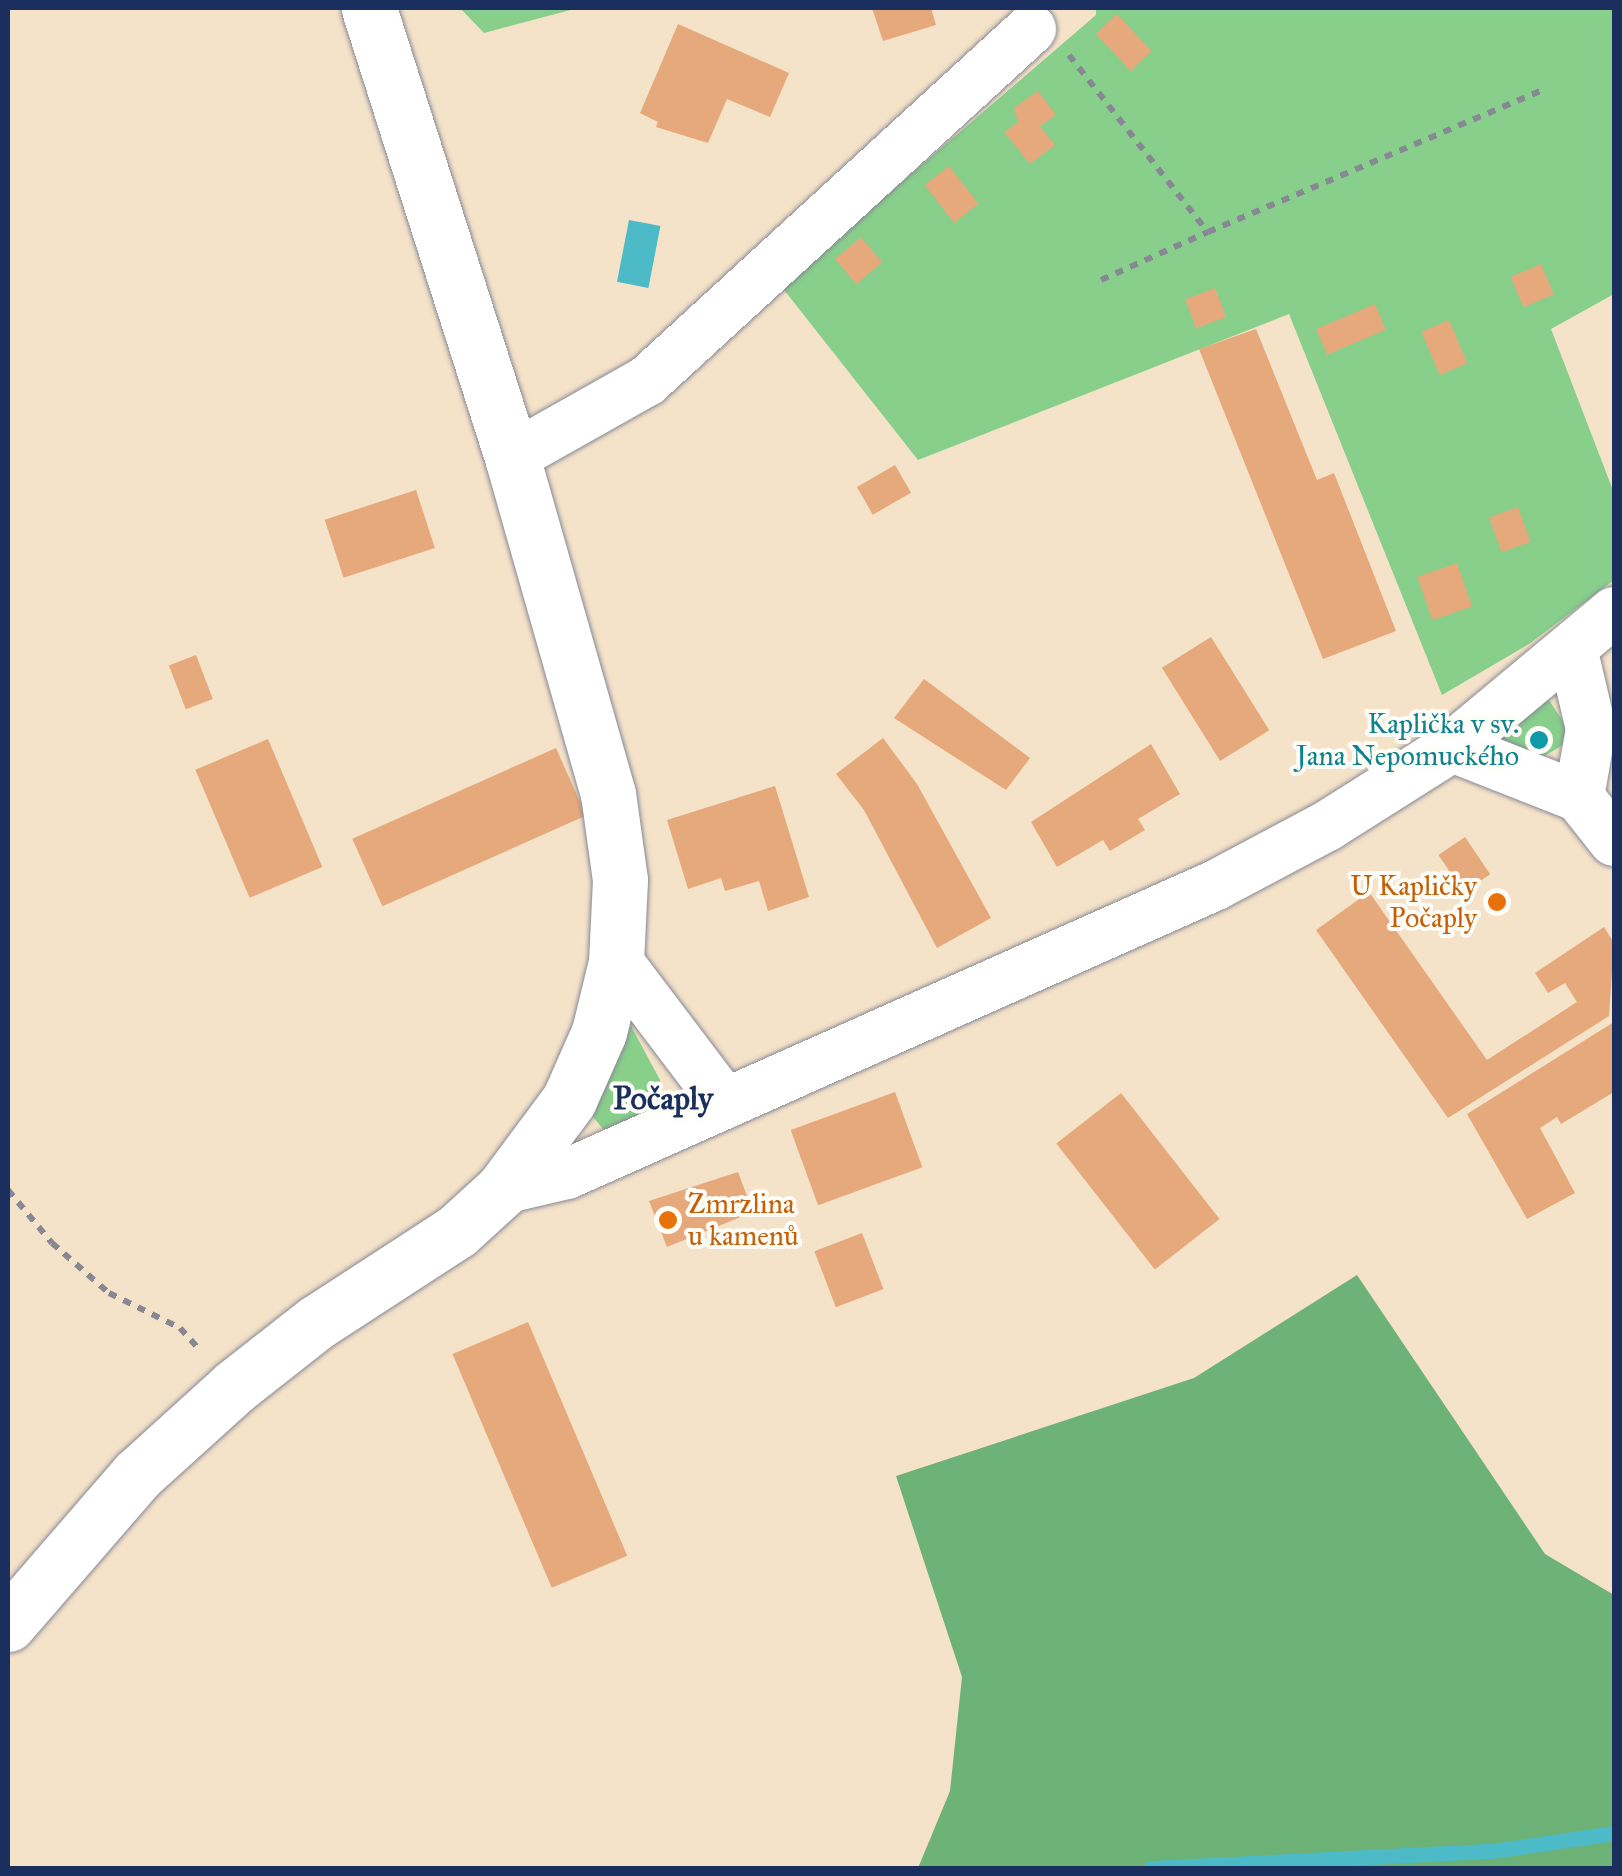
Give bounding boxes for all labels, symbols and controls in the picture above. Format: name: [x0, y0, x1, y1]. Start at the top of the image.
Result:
place label: Kaplička v sv. Jana Nepomuckého: [1296, 707, 1519, 773]
marker: Kaplička v sv. Jana Nepomuckého: [1528, 729, 1550, 751]
place label: U Kapličky Počaply: [1350, 869, 1477, 935]
marker: U Kapličky Počaply: [1486, 891, 1508, 913]
district label: Počaply: [613, 1080, 713, 1118]
place label: Zmrzlina u kamenů: [688, 1187, 799, 1253]
marker: Zmrzlina u kamenů: [657, 1209, 679, 1231]

